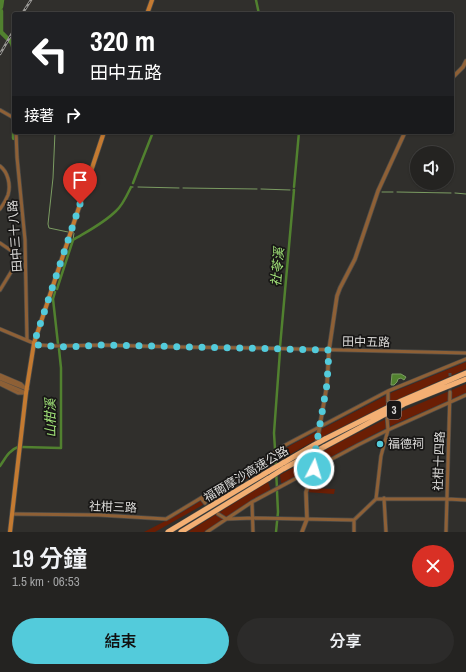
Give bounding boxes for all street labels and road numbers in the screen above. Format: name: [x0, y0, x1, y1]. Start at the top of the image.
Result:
street label: 田中三十八路: [5, 200, 25, 272]
street label: 田中五路: [342, 334, 390, 350]
road number: 3: [387, 401, 401, 419]
street label: 社柑十四路: [430, 431, 448, 491]
street label: 福爾摩沙高速公路: [201, 442, 291, 506]
street label: 社柑三路: [89, 498, 137, 516]

